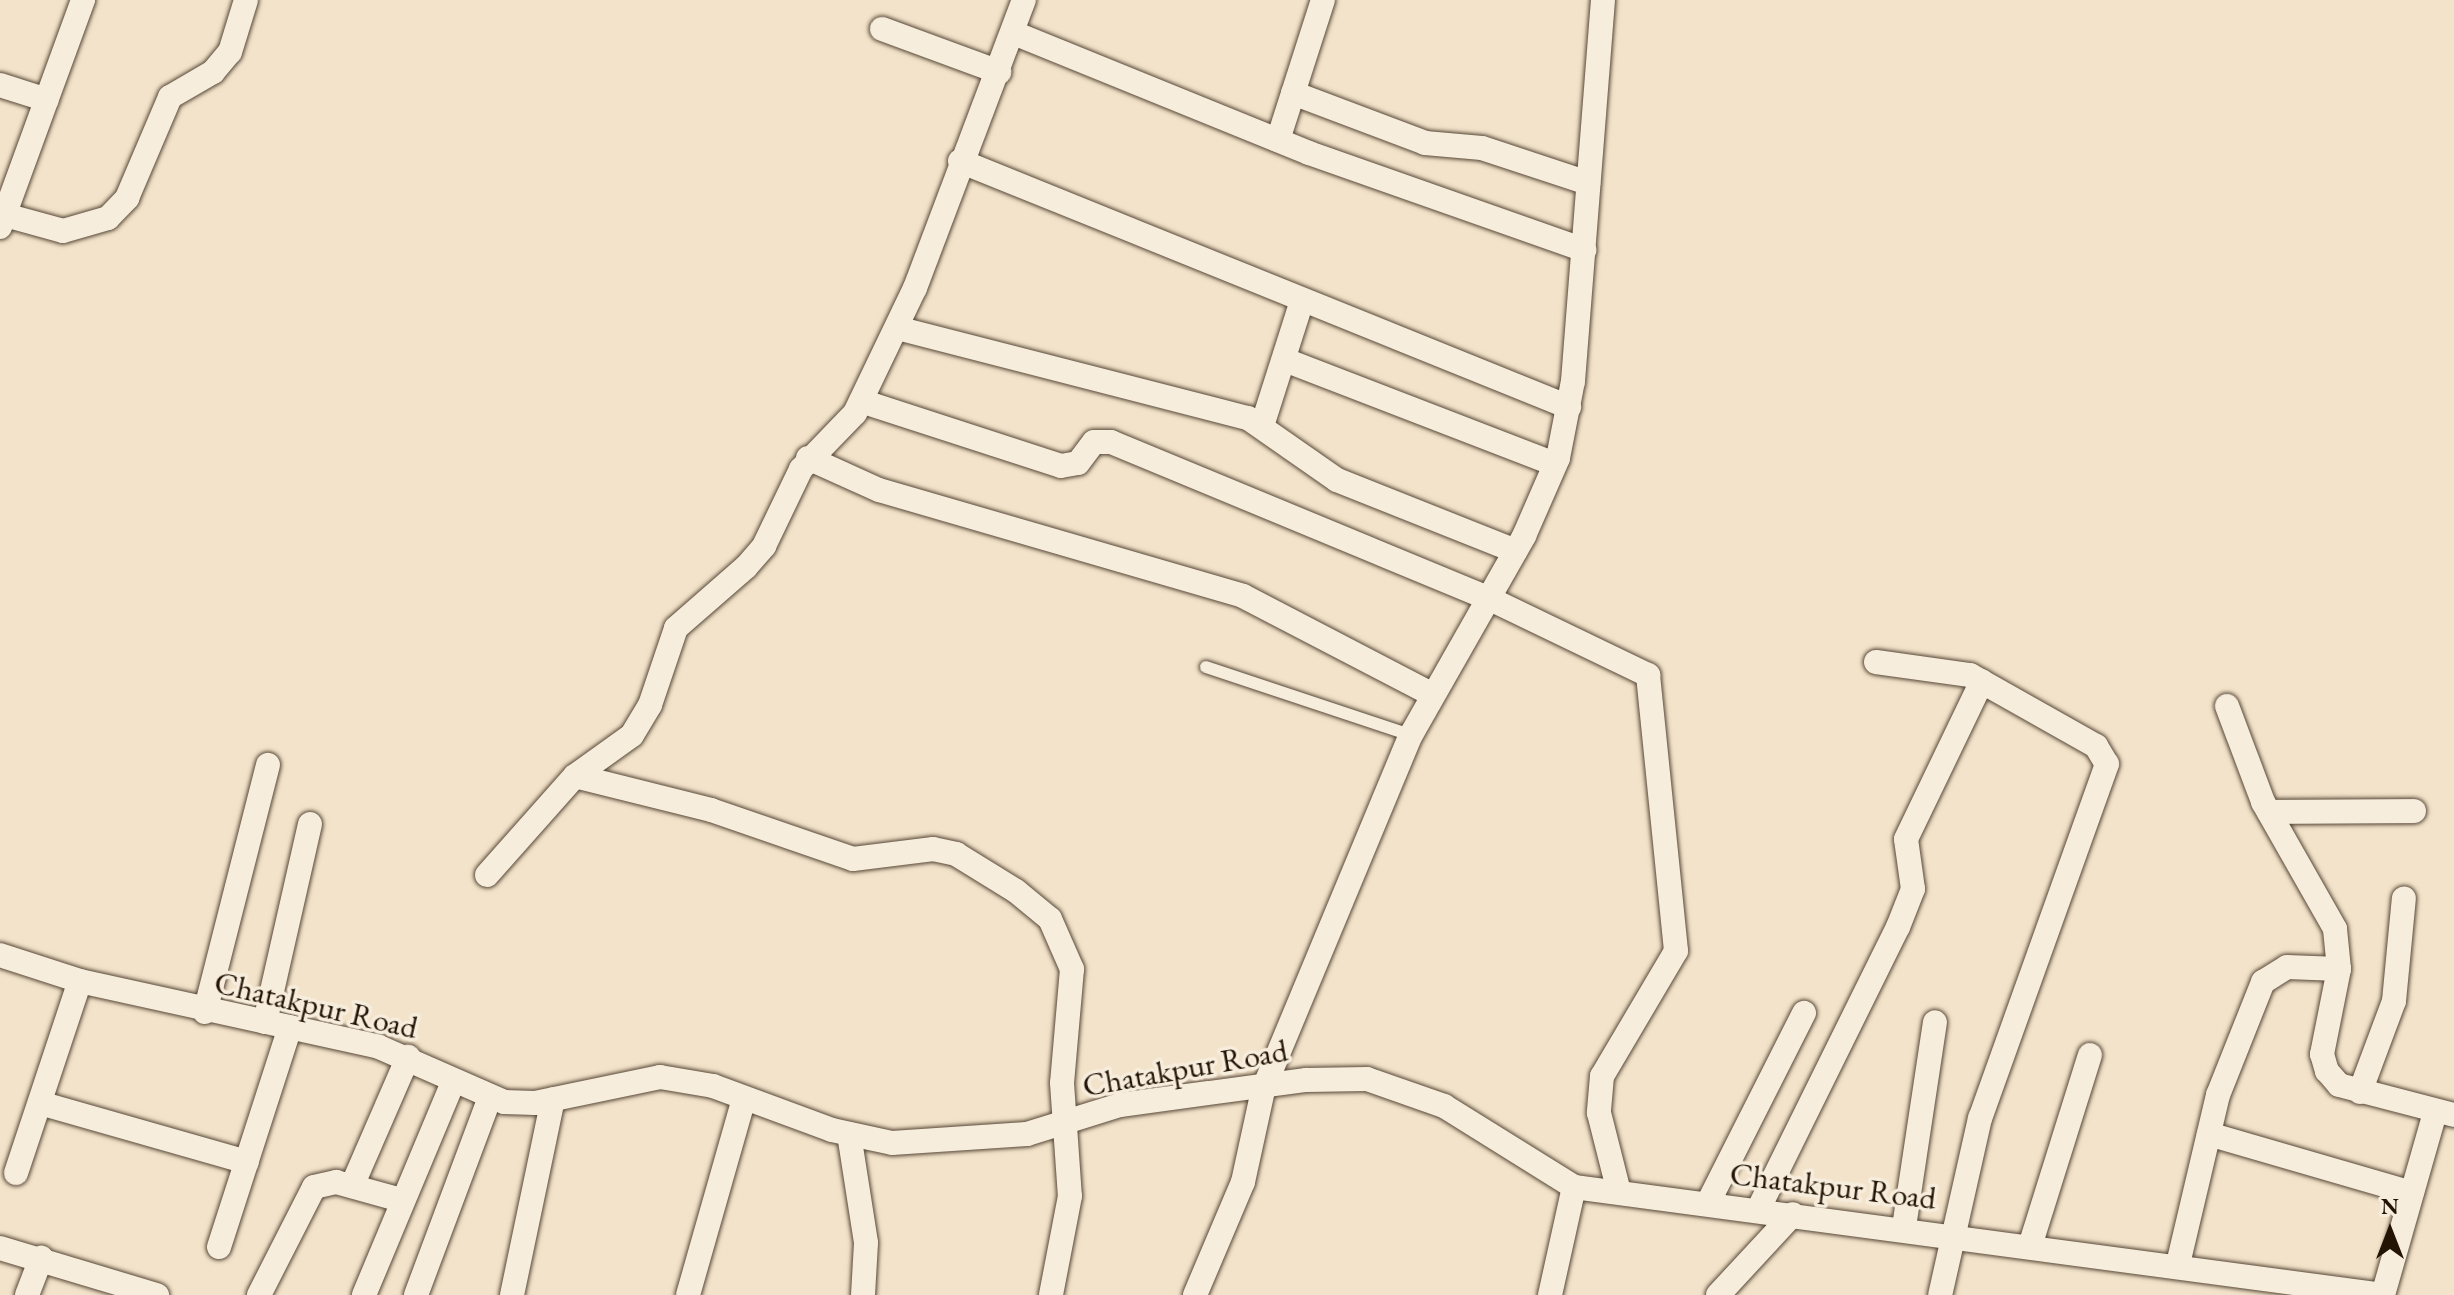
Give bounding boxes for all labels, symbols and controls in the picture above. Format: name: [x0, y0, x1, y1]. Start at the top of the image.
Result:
street label: Chatakpur Road: [211, 963, 421, 1047]
street label: Chatakpur Road: [1080, 1031, 1290, 1105]
street label: Chatakpur Road: [1728, 1154, 1938, 1218]
north arrow: [2350, 1191, 2430, 1271]
text: N: [2381, 1192, 2399, 1221]

